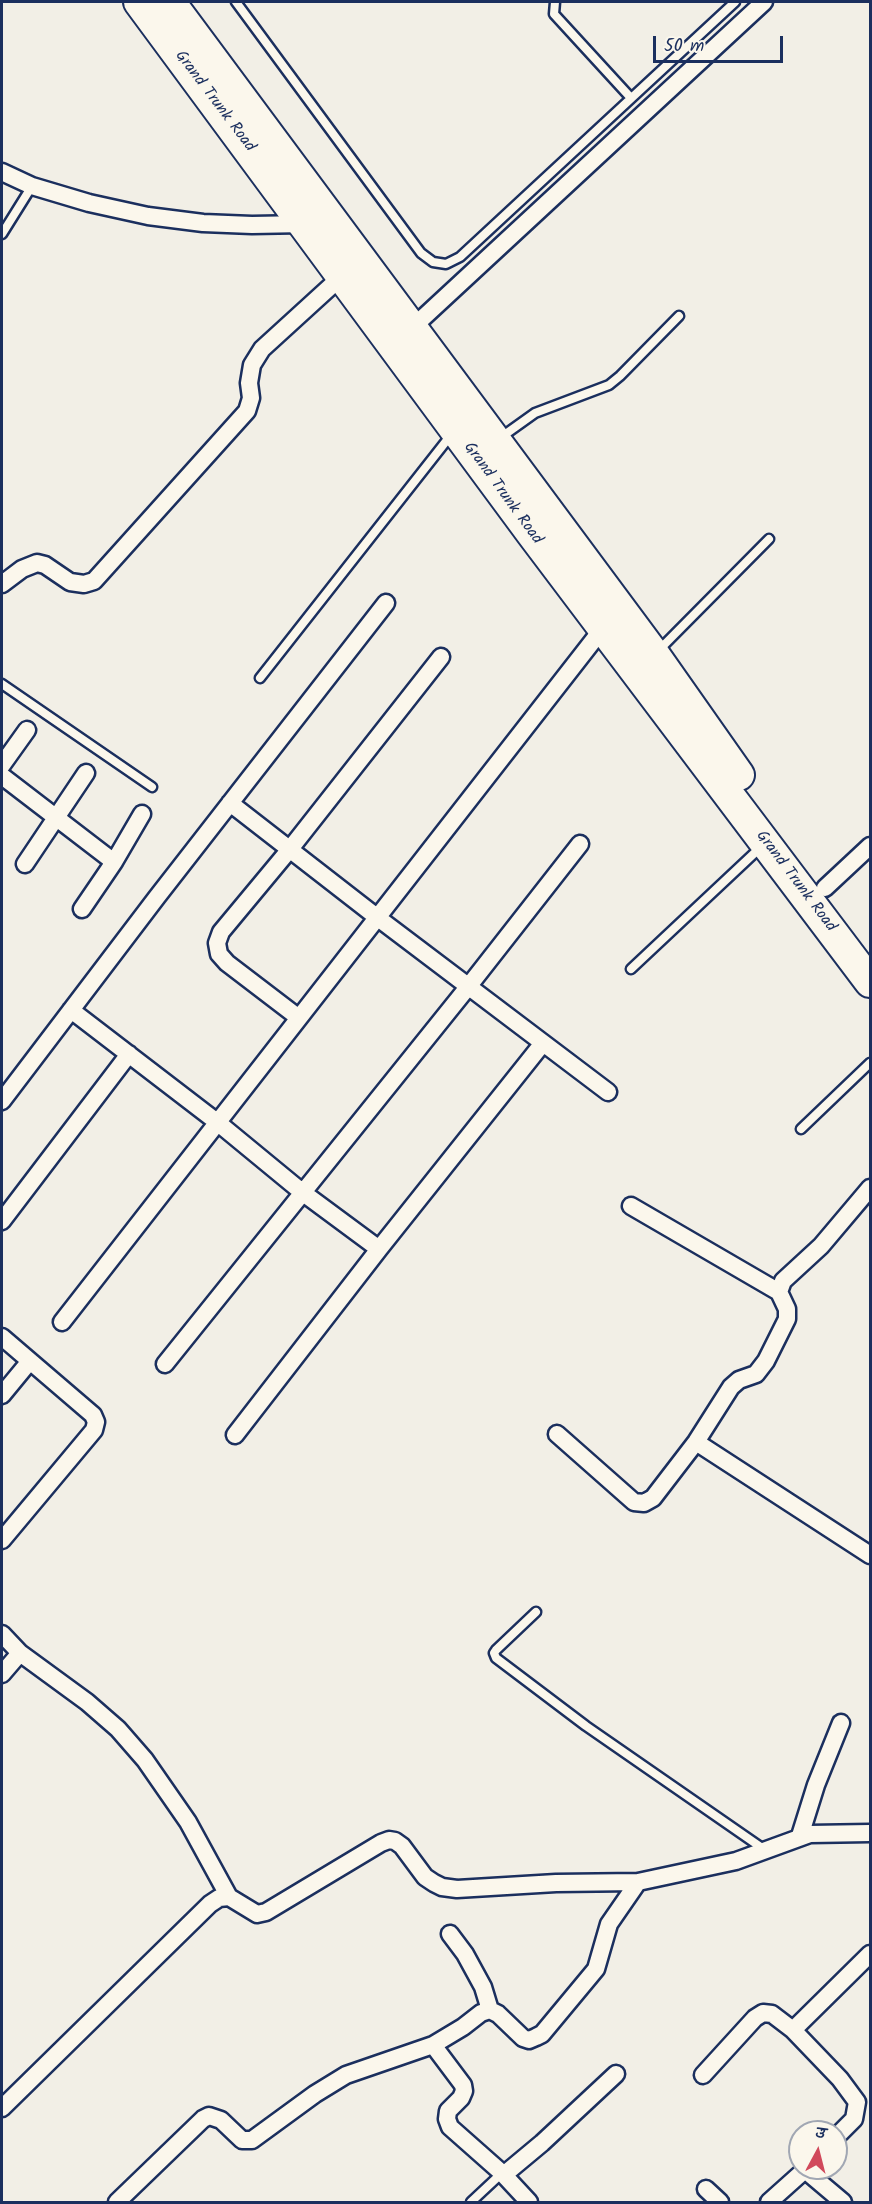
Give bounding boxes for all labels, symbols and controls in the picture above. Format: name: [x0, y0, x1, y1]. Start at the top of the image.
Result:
scale bar: [656, 24, 786, 62]
text: 50 m: [664, 32, 704, 61]
street label: Grand Trunk Road: [170, 48, 258, 156]
street label: Grand Trunk Road: [459, 439, 545, 549]
street label: Grand Trunk Road: [751, 828, 839, 936]
north arrow: [788, 2120, 848, 2180]
text: उ: [813, 2121, 827, 2147]

